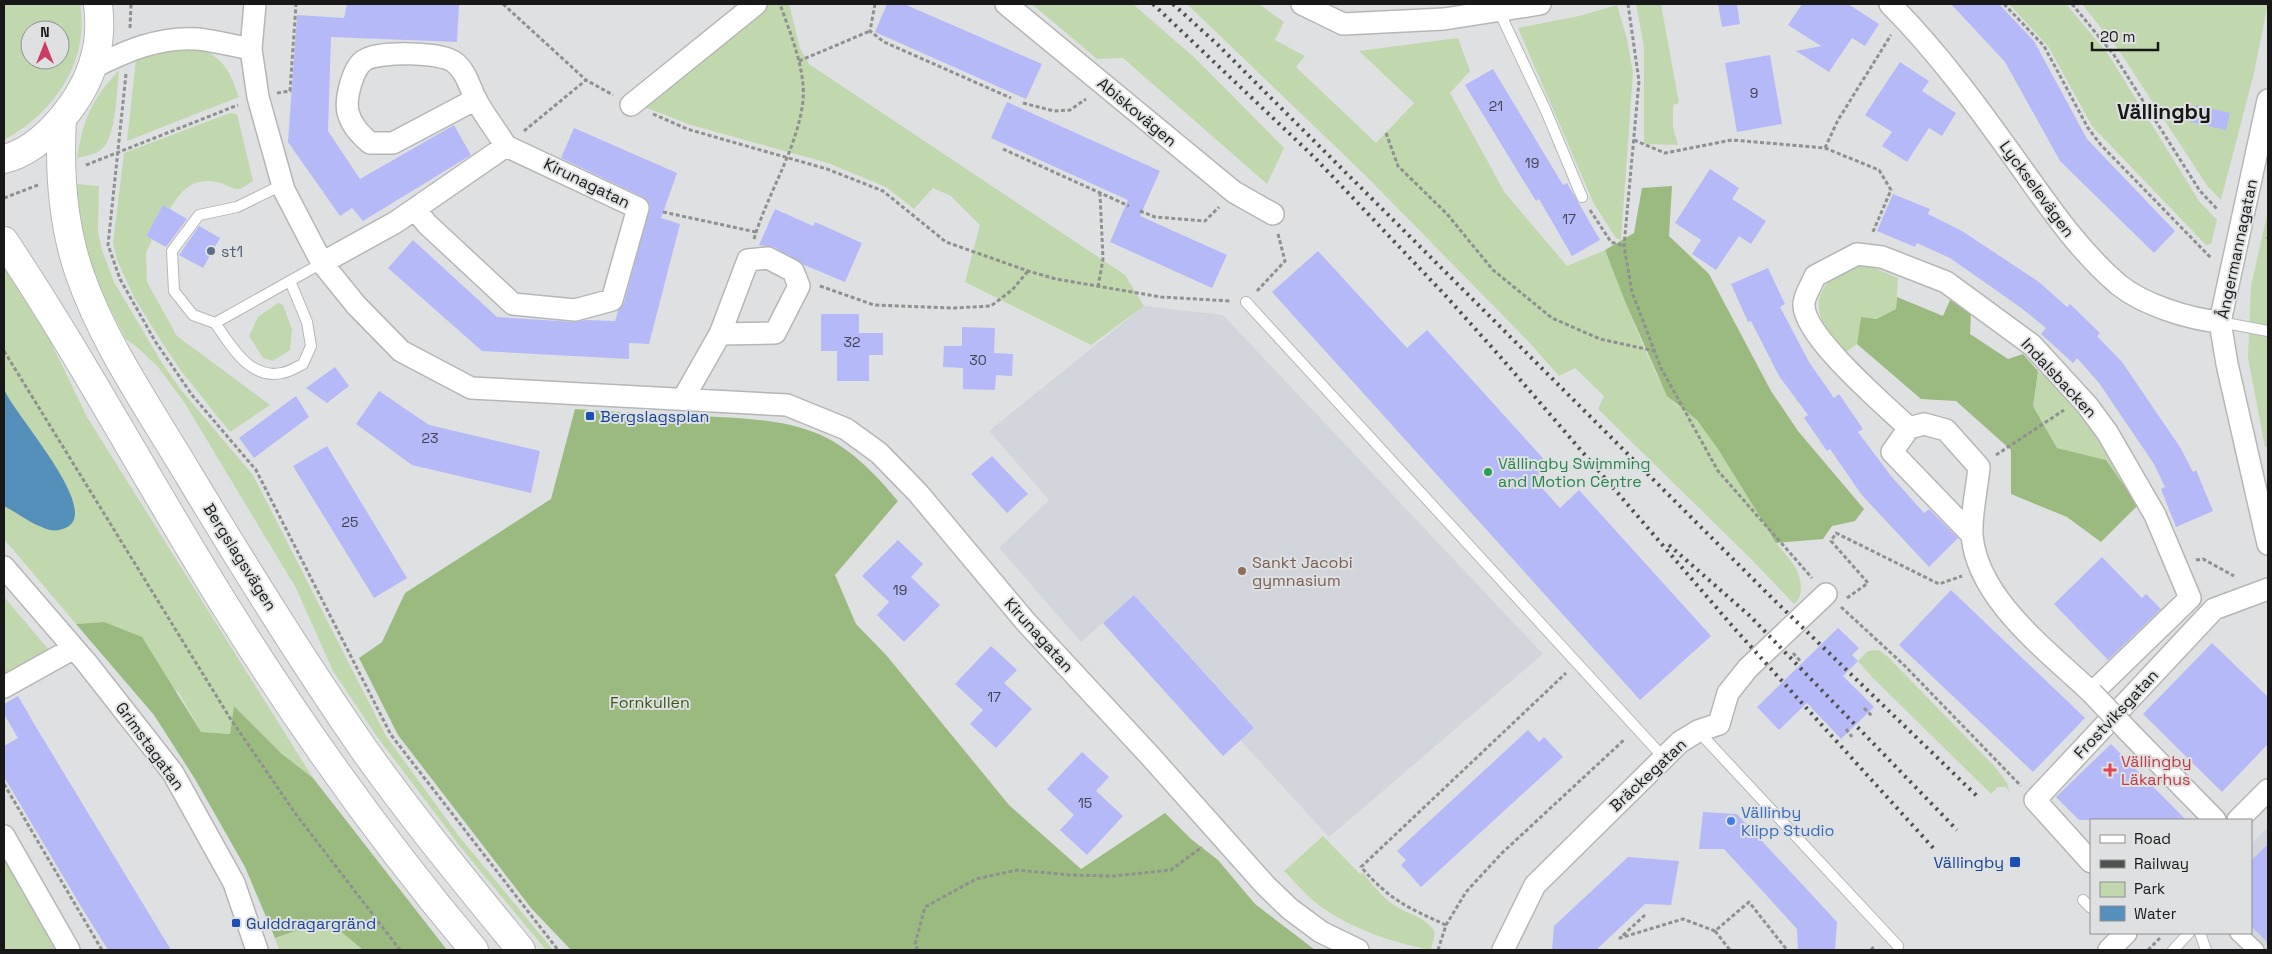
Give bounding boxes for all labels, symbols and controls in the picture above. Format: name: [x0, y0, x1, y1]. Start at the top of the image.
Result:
north arrow: [20, 20, 70, 70]
scale bar: [2092, 20, 2158, 52]
text: N: [40, 23, 50, 41]
text: 20 m: [2100, 27, 2135, 46]
street label: Abiskovägen: [1093, 73, 1181, 151]
house number: 9: [1750, 84, 1758, 102]
house number: 21: [1489, 97, 1503, 115]
district label: Vällingby: [2117, 98, 2211, 125]
street label: Lyckselevägen: [1995, 137, 2079, 241]
street label: Kirunagatan: [540, 153, 634, 213]
house number: 19: [1525, 154, 1539, 172]
street label: Ångermannagatan: [2212, 177, 2262, 321]
house number: 17: [1562, 210, 1576, 228]
place label: st1: [221, 241, 243, 262]
marker: st1: [205, 245, 217, 257]
house number: 32: [844, 333, 860, 351]
street label: Indalsbacken: [2017, 334, 2101, 422]
house number: 30: [969, 351, 987, 369]
place label: Bergslagsplan: [600, 406, 709, 427]
marker: Bergslagsplan: [584, 410, 596, 422]
house number: 23: [422, 429, 438, 447]
place label: Vällingby Swimming and Motion Centre: [1498, 453, 1651, 492]
marker: Vällingby Swimming and Motion Centre: [1482, 466, 1494, 478]
street label: Bergslagsvägen: [199, 499, 281, 615]
house number: 25: [342, 513, 358, 531]
place label: Sankt Jacobi gymnasium: [1252, 552, 1353, 591]
marker: Sankt Jacobi gymnasium: [1236, 565, 1248, 577]
house number: 19: [893, 581, 907, 599]
street label: Kirunagatan: [1000, 593, 1078, 677]
street label: Frostviksgatan: [2069, 665, 2163, 763]
house number: 17: [987, 688, 1001, 706]
park label: Fornkullen: [610, 692, 690, 713]
street label: Grimstagatan: [111, 698, 189, 794]
street label: Bräckegatan: [1605, 734, 1691, 816]
place label: Vällingby Läkarhus: [2121, 751, 2191, 790]
marker: Vällingby Läkarhus: [2103, 763, 2117, 777]
house number: 15: [1078, 794, 1092, 812]
place label: Vällinby Klipp Studio: [1741, 802, 1834, 841]
marker: Vällinby Klipp Studio: [1725, 815, 1737, 827]
legend: [2090, 819, 2252, 934]
text: Road: [2134, 829, 2171, 848]
place label: Vällingby: [1934, 852, 2004, 873]
text: Railway: [2134, 854, 2189, 873]
marker: Vällingby: [2008, 855, 2022, 869]
text: Park: [2134, 879, 2165, 898]
text: Water: [2134, 904, 2177, 923]
place label: Gulddragargränd: [246, 913, 376, 934]
marker: Gulddragargränd: [230, 917, 242, 929]

